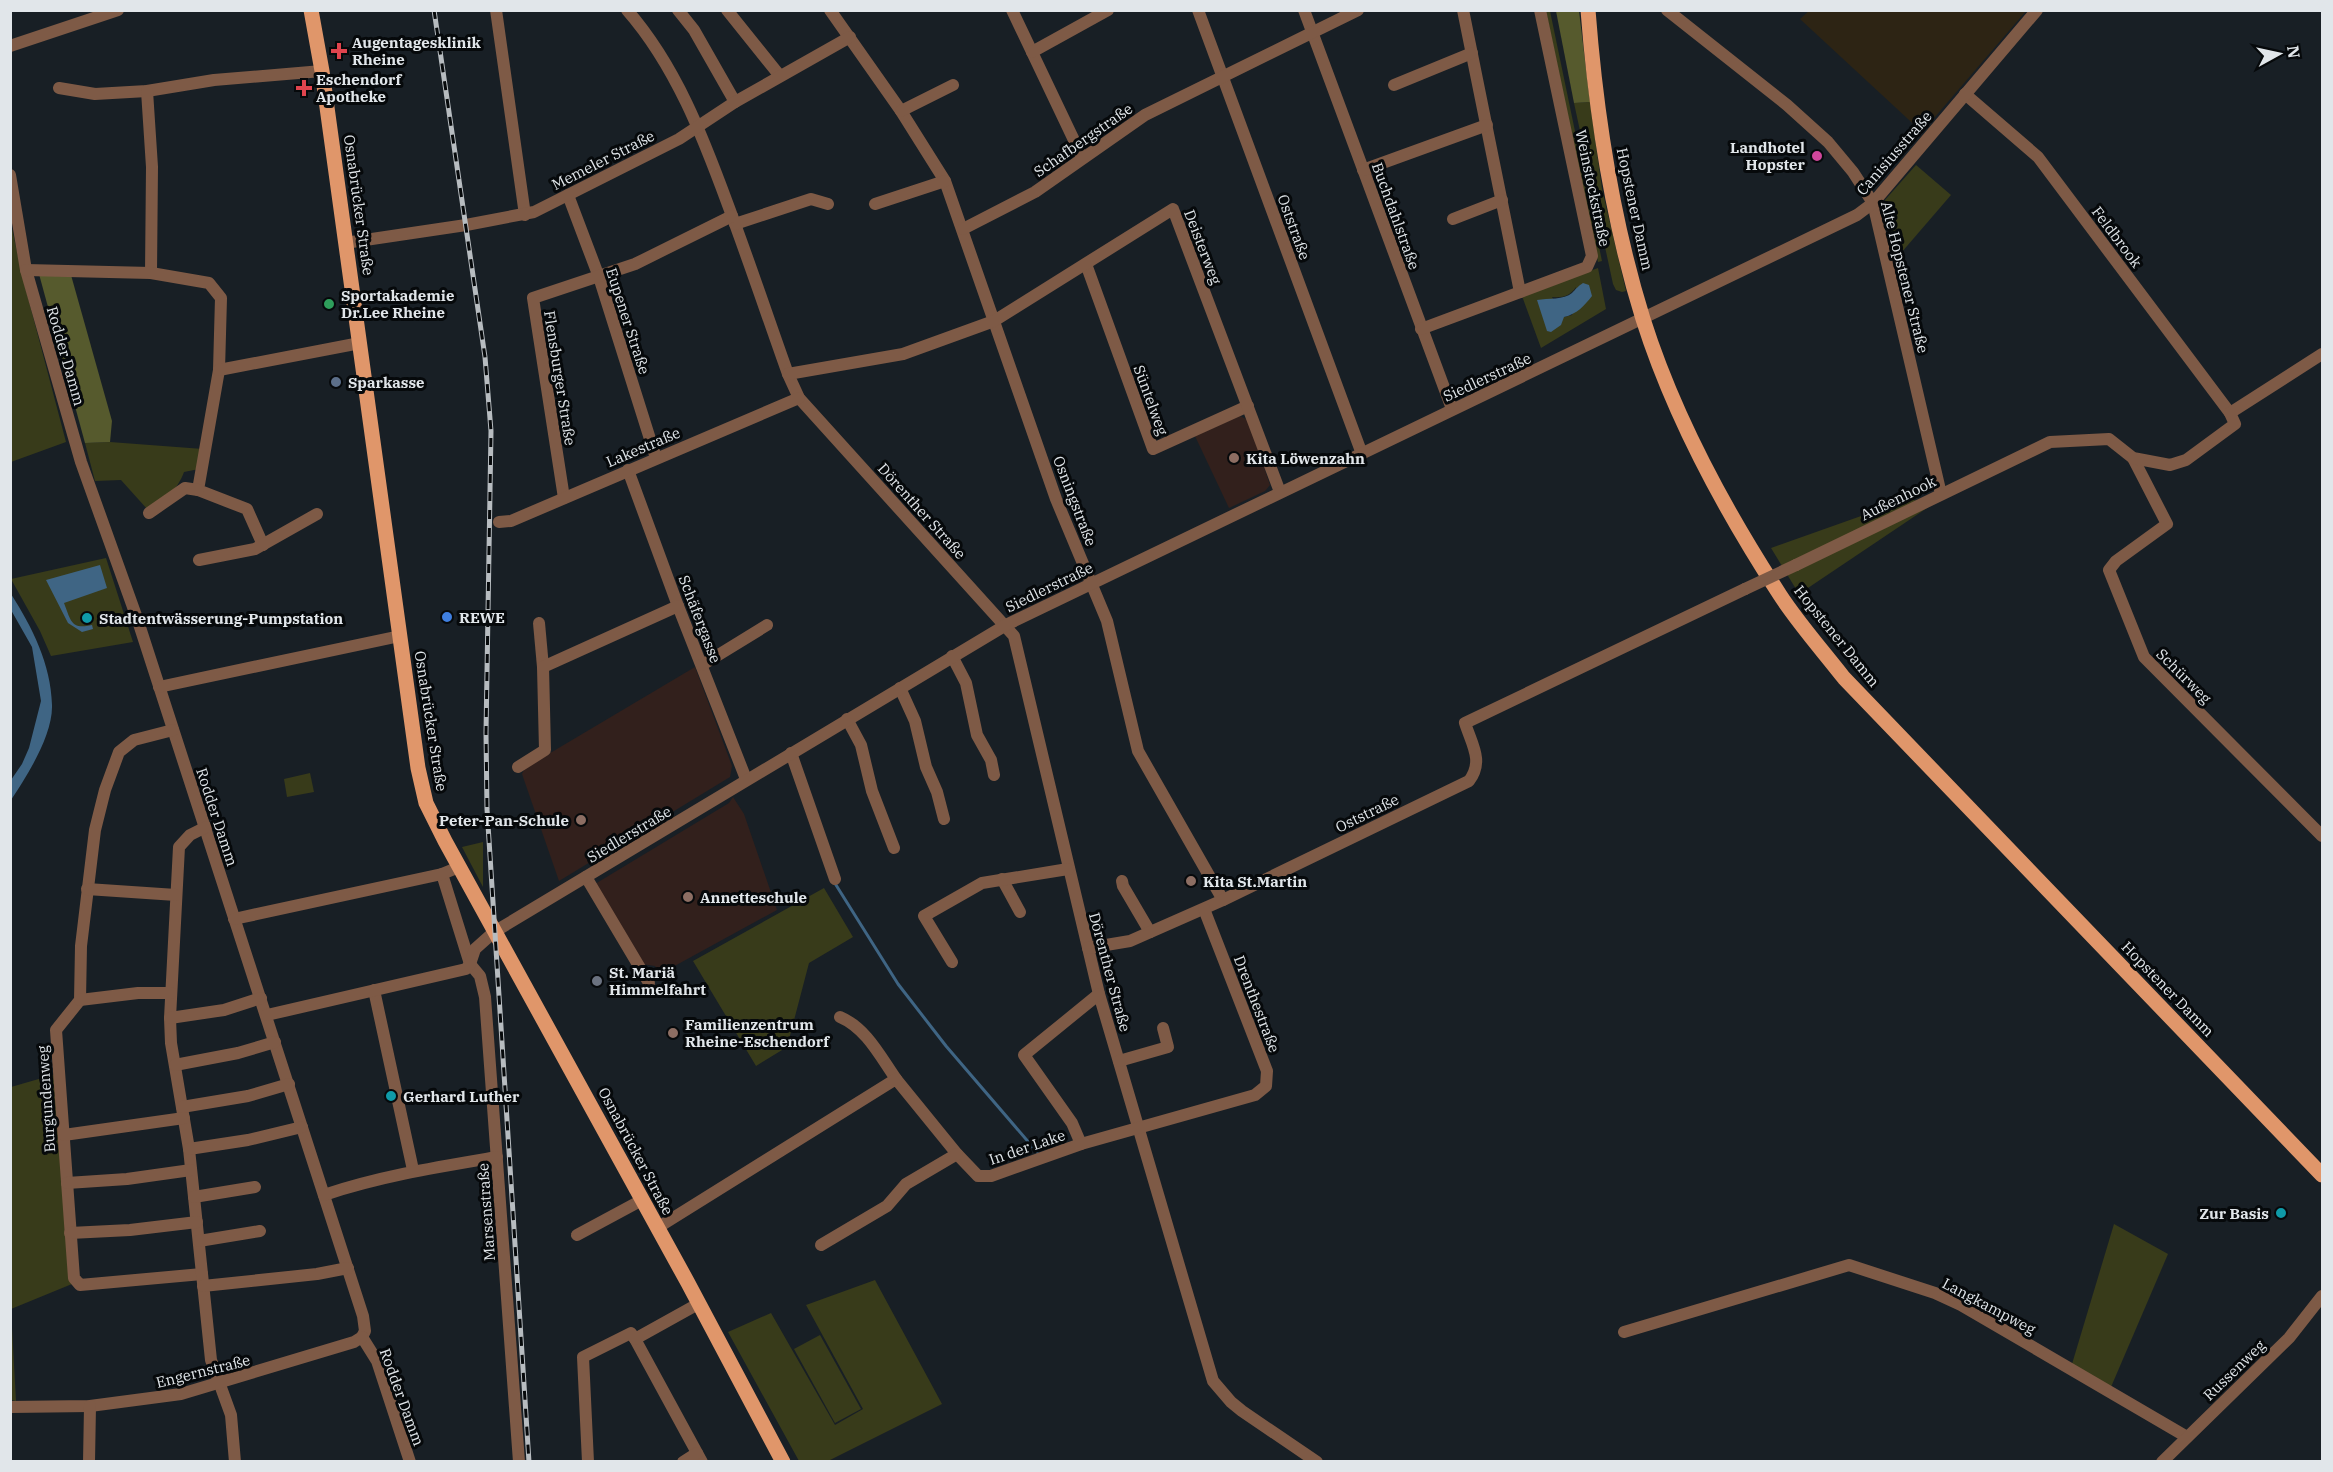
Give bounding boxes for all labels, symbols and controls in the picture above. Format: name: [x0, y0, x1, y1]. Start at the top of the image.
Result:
north arrow: [2249, 24, 2309, 84]
place label: Augentagesklinik Rheine: [352, 33, 482, 69]
marker: Augentagesklinik Rheine: [330, 42, 348, 60]
text: N: [2283, 44, 2305, 60]
place label: Eschendorf Apotheke: [316, 70, 402, 106]
marker: Eschendorf Apotheke: [297, 81, 311, 95]
street label: Schafbergstraße: [1030, 99, 1136, 181]
street label: Canisiusstraße: [1852, 107, 1936, 199]
street label: Memeler Straße: [548, 126, 658, 194]
street label: Weinstockstraße: [1571, 128, 1615, 248]
street label: Osnabrücker Straße: [340, 133, 378, 277]
place label: Landhotel Hopster: [1730, 138, 1806, 174]
street label: Hopstener Damm: [1613, 146, 1657, 272]
marker: Landhotel Hopster: [1810, 149, 1824, 163]
street label: Buchdahlstraße: [1368, 160, 1424, 272]
street label: Oststraße: [1273, 192, 1315, 262]
street label: Alte Hopstener Straße: [1877, 199, 1933, 355]
street label: Feldbrook: [2088, 203, 2146, 272]
street label: Deisterweg: [1180, 207, 1226, 287]
street label: Eupener Straße: [602, 265, 654, 377]
place label: Sportakademie Dr.Lee Rheine: [341, 286, 454, 322]
marker: Sportakademie Dr.Lee Rheine: [322, 297, 336, 311]
street label: Rodder Damm: [43, 304, 89, 408]
street label: Flensburger Straße: [540, 309, 580, 447]
street label: Siedlerstraße: [1440, 348, 1534, 406]
street label: Süntelweg: [1130, 362, 1172, 438]
place label: Sparkasse: [348, 373, 425, 392]
marker: Sparkasse: [329, 375, 343, 389]
street label: Lakestraße: [603, 423, 683, 471]
place label: Kita Löwenzahn: [1246, 449, 1365, 468]
marker: Kita Löwenzahn: [1227, 451, 1241, 465]
street label: Osningstraße: [1049, 453, 1101, 549]
street label: Dörenther Straße: [874, 459, 970, 563]
street label: Außenhook: [1857, 471, 1939, 524]
street label: Siedlerstraße: [1002, 558, 1096, 616]
street label: Schäfergasse: [675, 572, 725, 666]
street label: Hopstener Damm: [1790, 581, 1884, 691]
place label: REWE: [459, 608, 505, 627]
place label: Stadtentwässerung-Pumpstation: [99, 609, 343, 628]
marker: REWE: [440, 610, 454, 624]
marker: Stadtentwässerung-Pumpstation: [80, 611, 94, 625]
street label: Schürweg: [2153, 645, 2215, 707]
street label: Osnabrücker Straße: [411, 649, 451, 793]
street label: Rodder Damm: [192, 765, 242, 869]
street label: Oststraße: [1332, 789, 1402, 837]
street label: Siedlerstraße: [583, 801, 675, 867]
place label: Peter-Pan-Schule: [439, 811, 569, 830]
marker: Peter-Pan-Schule: [574, 813, 588, 827]
place label: Kita St.Martin: [1203, 872, 1307, 891]
marker: Kita St.Martin: [1184, 874, 1198, 888]
place label: Annetteschule: [700, 888, 807, 907]
marker: Annetteschule: [681, 890, 695, 904]
street label: Dörenther Straße: [1085, 910, 1135, 1034]
street label: Hopstener Damm: [2118, 937, 2218, 1041]
street label: Drenthestraße: [1230, 953, 1284, 1055]
place label: St. Mariä Himmelfahrt: [609, 963, 706, 999]
marker: St. Mariä Himmelfahrt: [590, 974, 604, 988]
place label: Familienzentrum Rheine-Eschendorf: [685, 1015, 830, 1051]
marker: Familienzentrum Rheine-Eschendorf: [666, 1026, 680, 1040]
street label: Burgundenweg: [33, 1045, 59, 1153]
street label: Osnabrücker Straße: [594, 1084, 678, 1218]
place label: Gerhard Luther: [403, 1087, 520, 1106]
marker: Gerhard Luther: [384, 1089, 398, 1103]
street label: In der Lake: [986, 1125, 1068, 1169]
street label: Marsenstraße: [473, 1163, 499, 1261]
place label: Zur Basis: [2199, 1204, 2269, 1223]
marker: Zur Basis: [2274, 1206, 2288, 1220]
street label: Langkampweg: [1939, 1273, 2039, 1339]
street label: Russenweg: [2199, 1336, 2269, 1404]
street label: Rodder Damm: [376, 1346, 428, 1448]
street label: Engernstraße: [154, 1350, 252, 1392]

